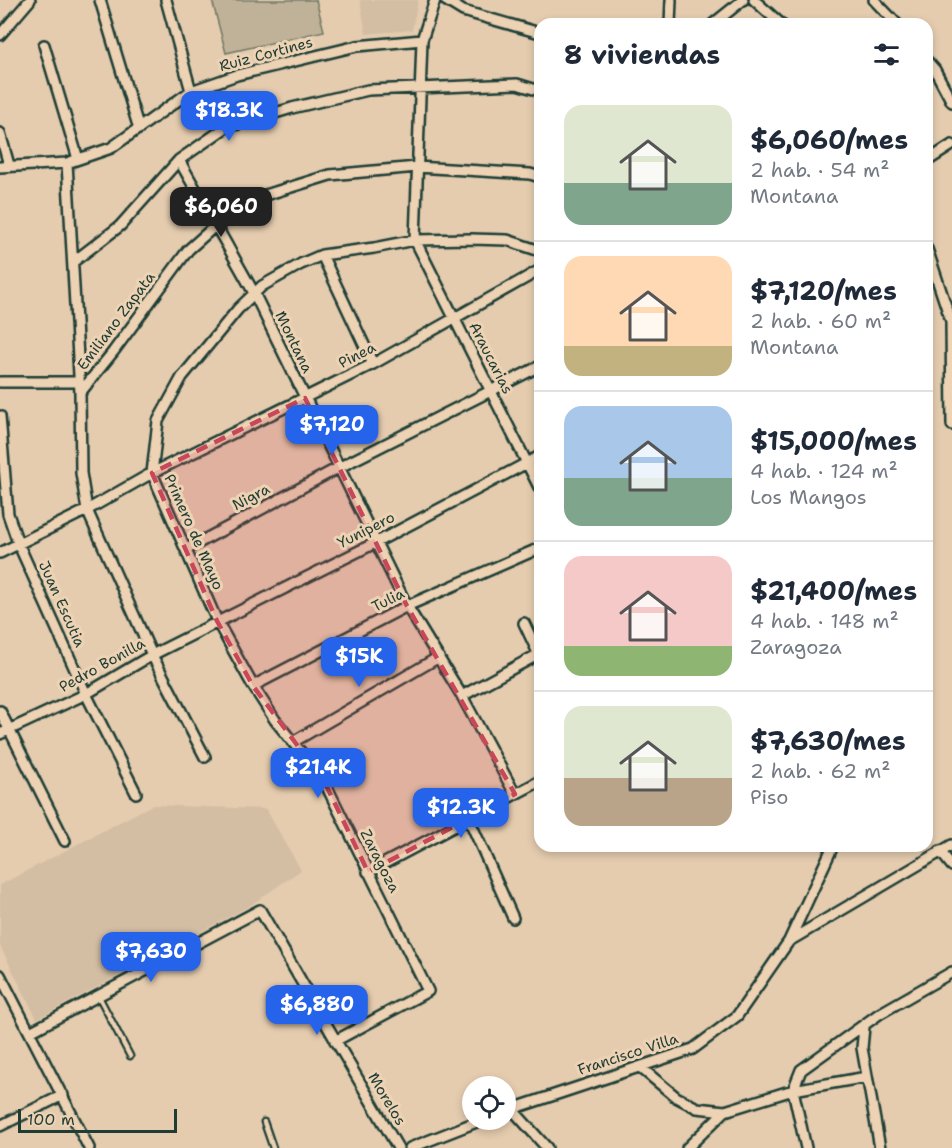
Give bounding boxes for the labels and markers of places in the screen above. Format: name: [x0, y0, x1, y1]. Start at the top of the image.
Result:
pin: $18.3K: [180, 91, 278, 142]
pin: $6,060: [172, 187, 270, 238]
pin: $7,120: [283, 405, 381, 456]
pin: $15K: [323, 637, 395, 688]
pin: $21.4K: [269, 748, 367, 799]
pin: $12.3K: [412, 788, 510, 839]
pin: $7,630: [102, 932, 200, 983]
pin: $6,880: [268, 985, 366, 1036]

